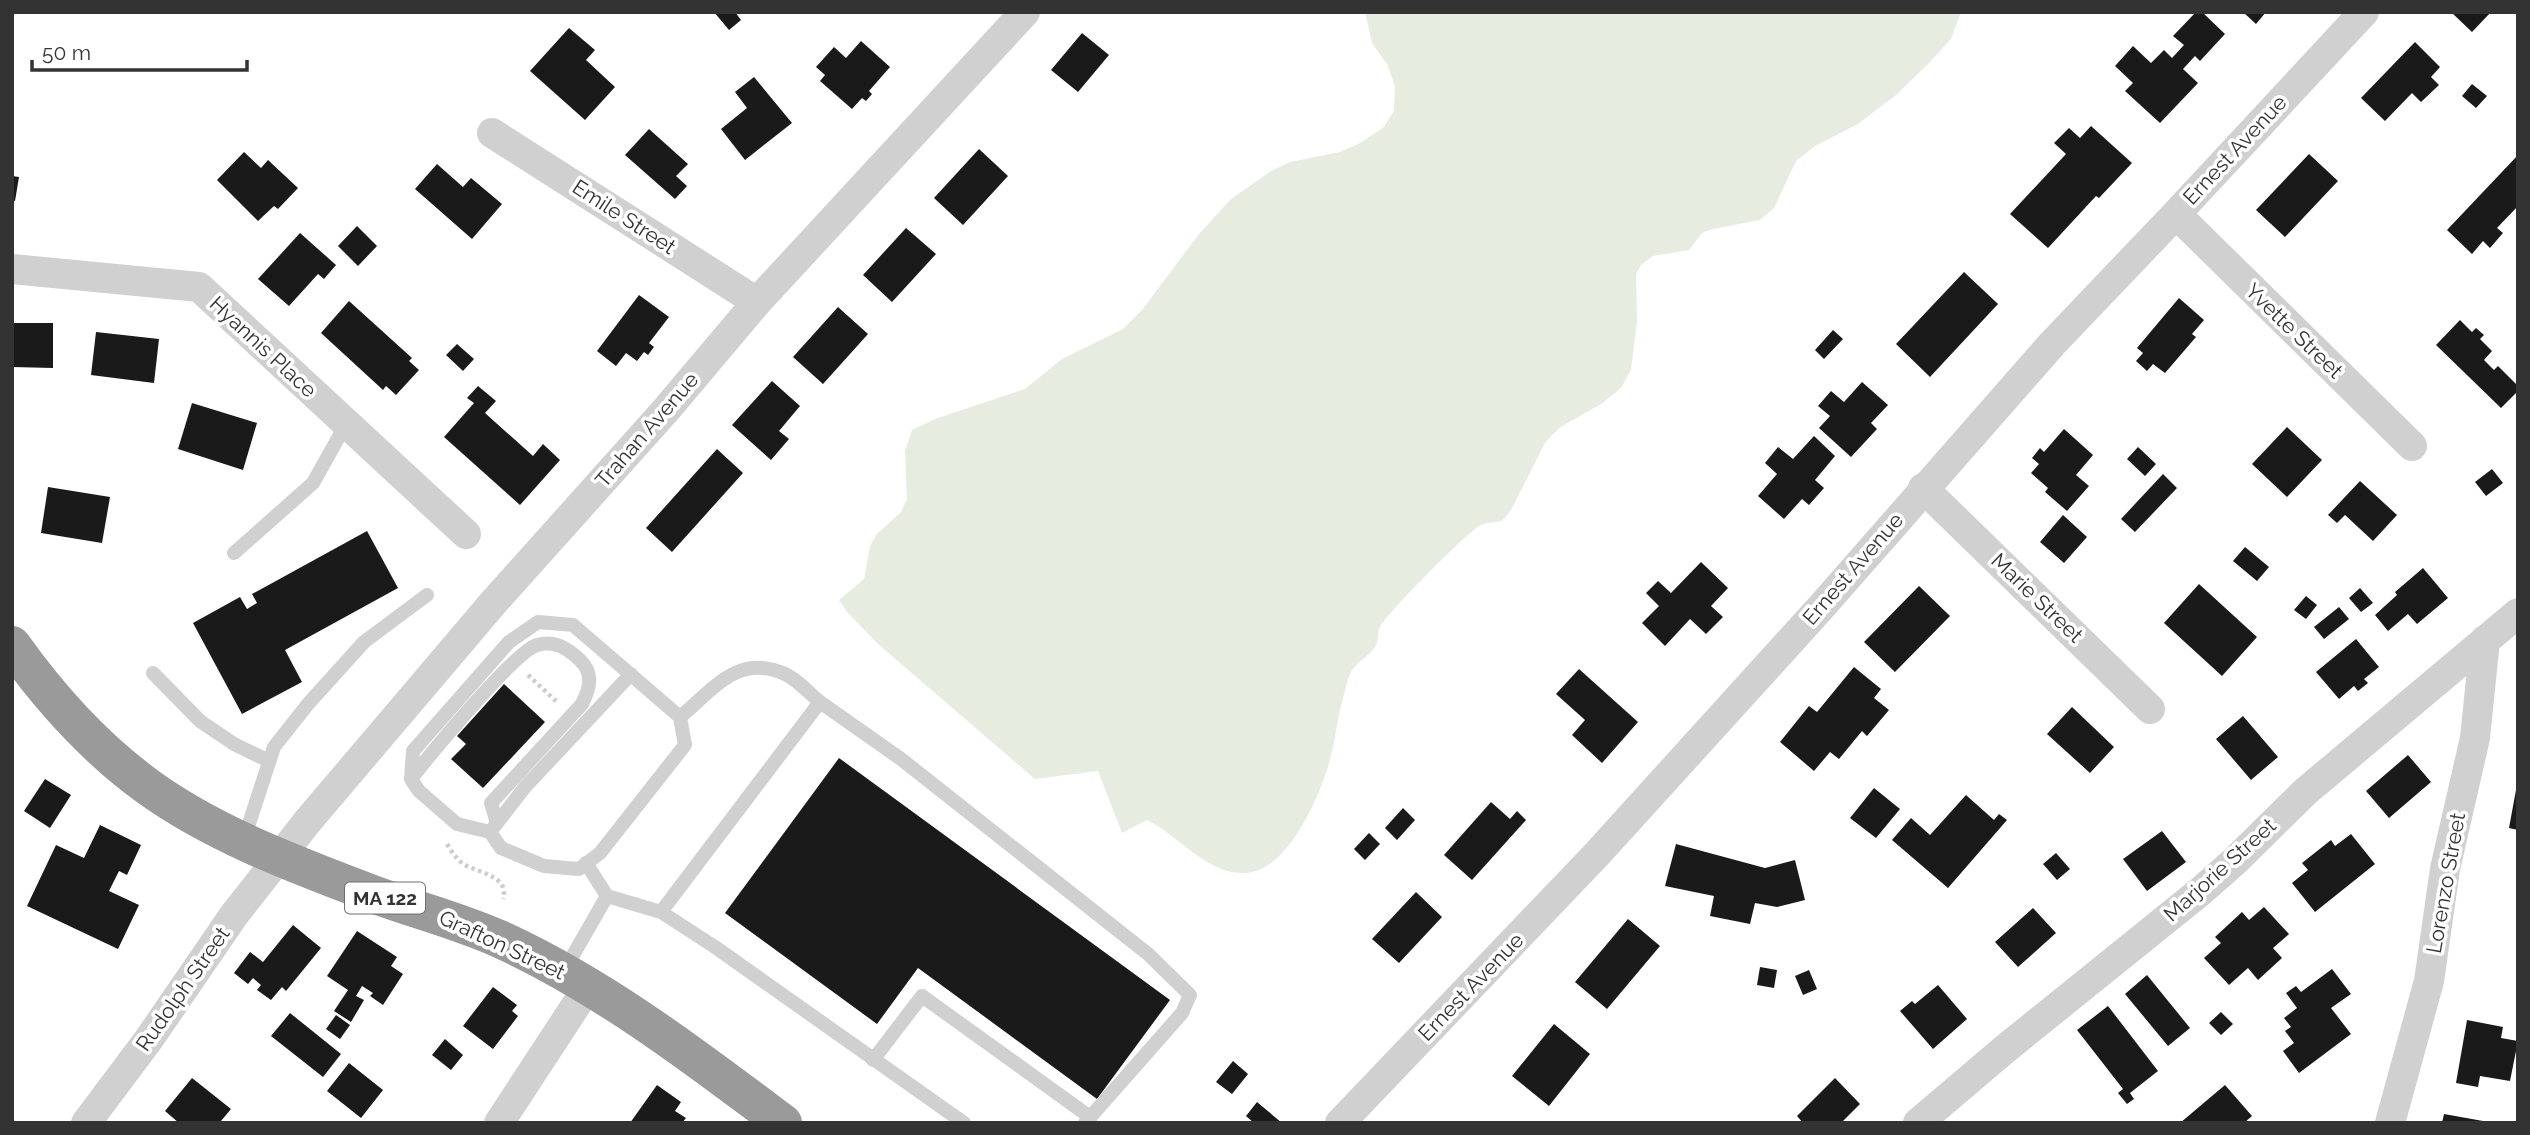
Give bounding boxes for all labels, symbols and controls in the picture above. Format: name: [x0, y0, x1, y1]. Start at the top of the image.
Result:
scale bar: [32, 28, 247, 72]
text: 50 m: [42, 40, 91, 65]
street label: Ernest Avenue: [2178, 90, 2292, 209]
street label: Emile Street: [568, 174, 681, 259]
street label: Yvette Street: [2240, 278, 2348, 383]
street label: Hyannis Place: [205, 291, 322, 402]
street label: Trahan Avenue: [590, 367, 703, 492]
street label: Ernest Avenue: [1797, 508, 1908, 630]
street label: Marie Street: [1986, 548, 2088, 647]
street label: Lorenzo Street: [2421, 811, 2470, 955]
street label: Marjorie Street: [2158, 813, 2281, 926]
road number: MA 122: [345, 882, 425, 914]
street label: Grafton Street: [435, 905, 569, 985]
street label: Rudolph Street: [130, 922, 235, 1056]
street label: Ernest Avenue: [1413, 928, 1528, 1046]

